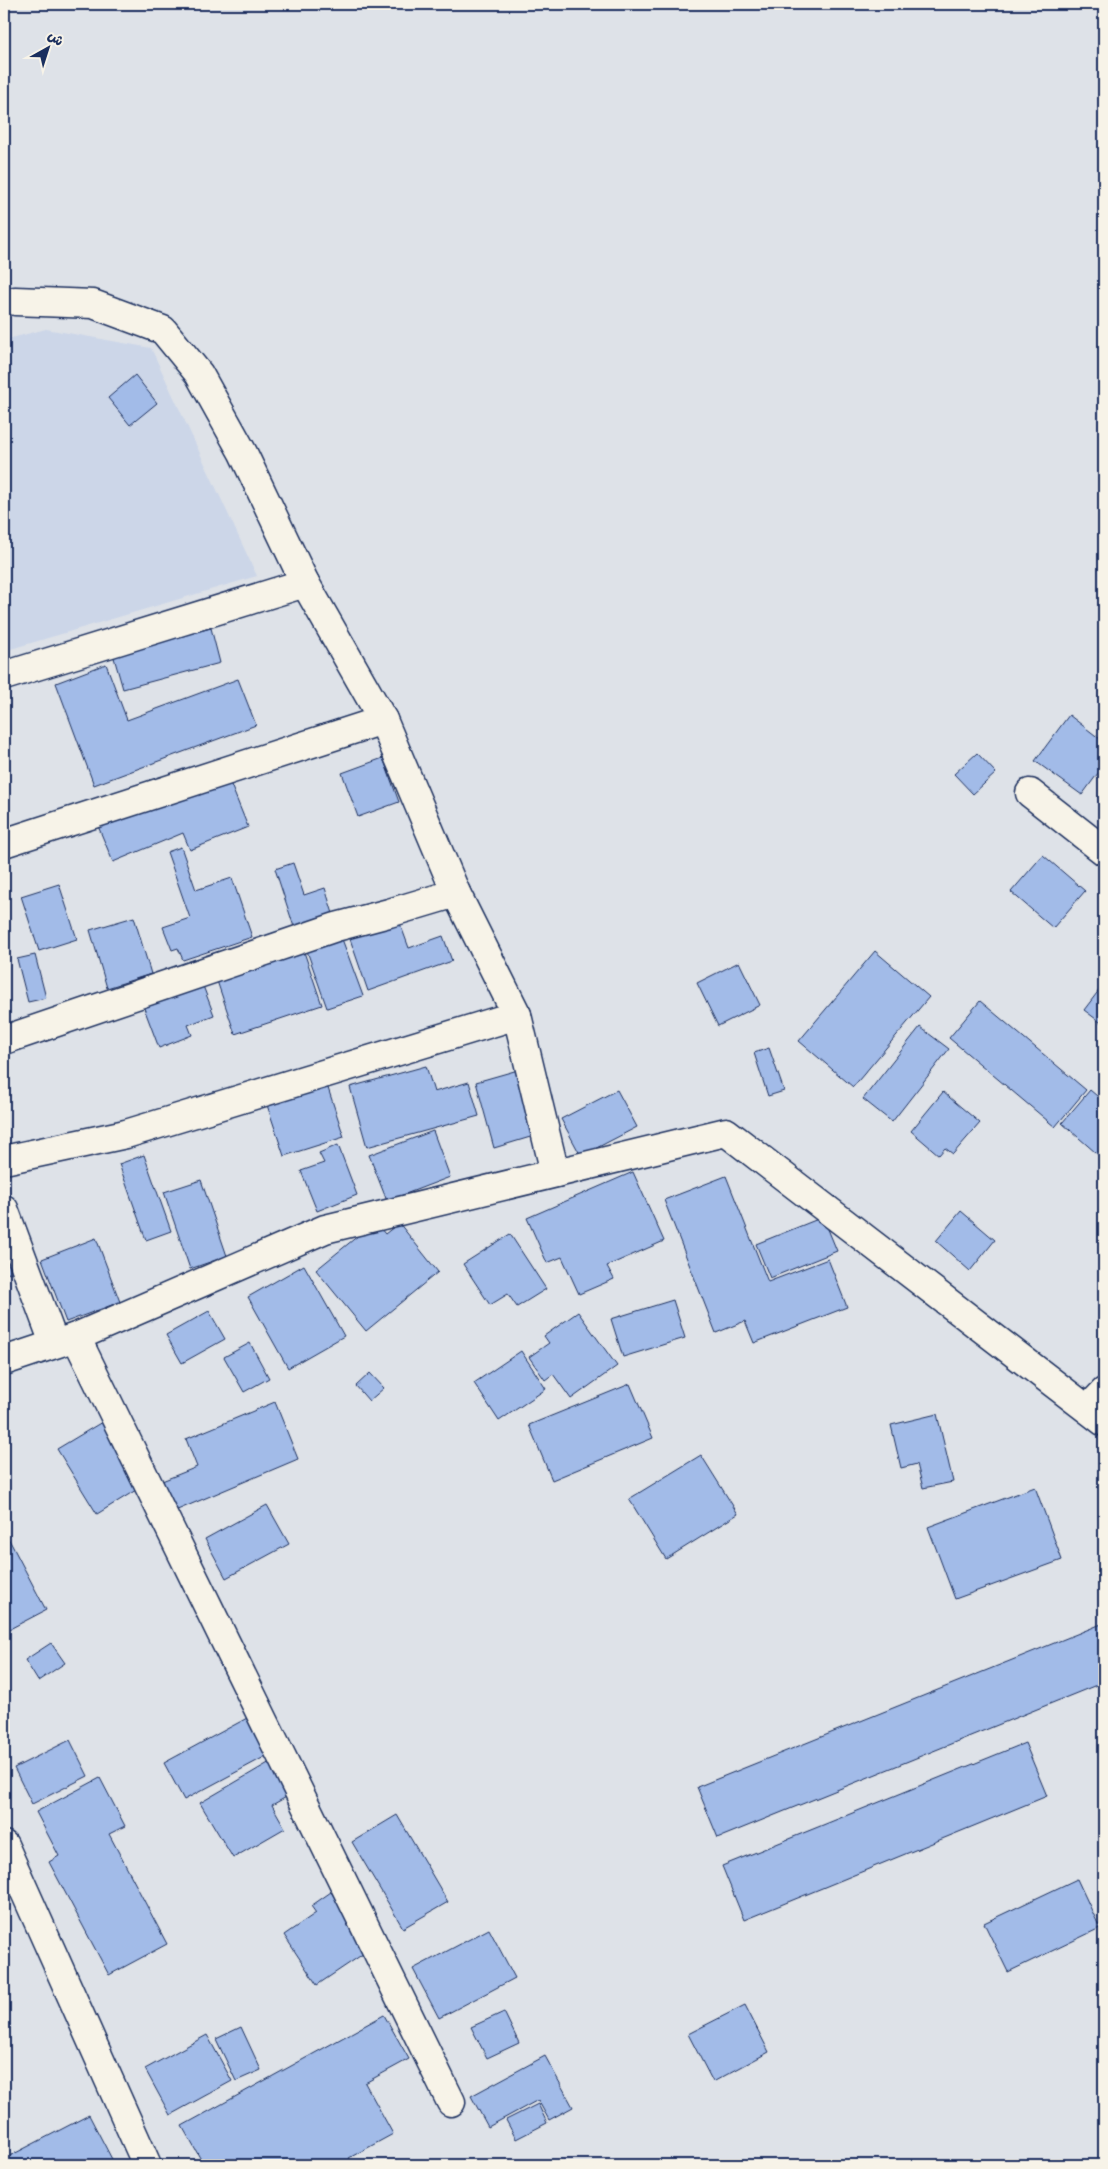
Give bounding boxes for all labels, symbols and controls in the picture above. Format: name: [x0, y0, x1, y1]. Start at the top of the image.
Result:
north arrow: [22, 22, 72, 72]
text: ش: [45, 27, 67, 50]

